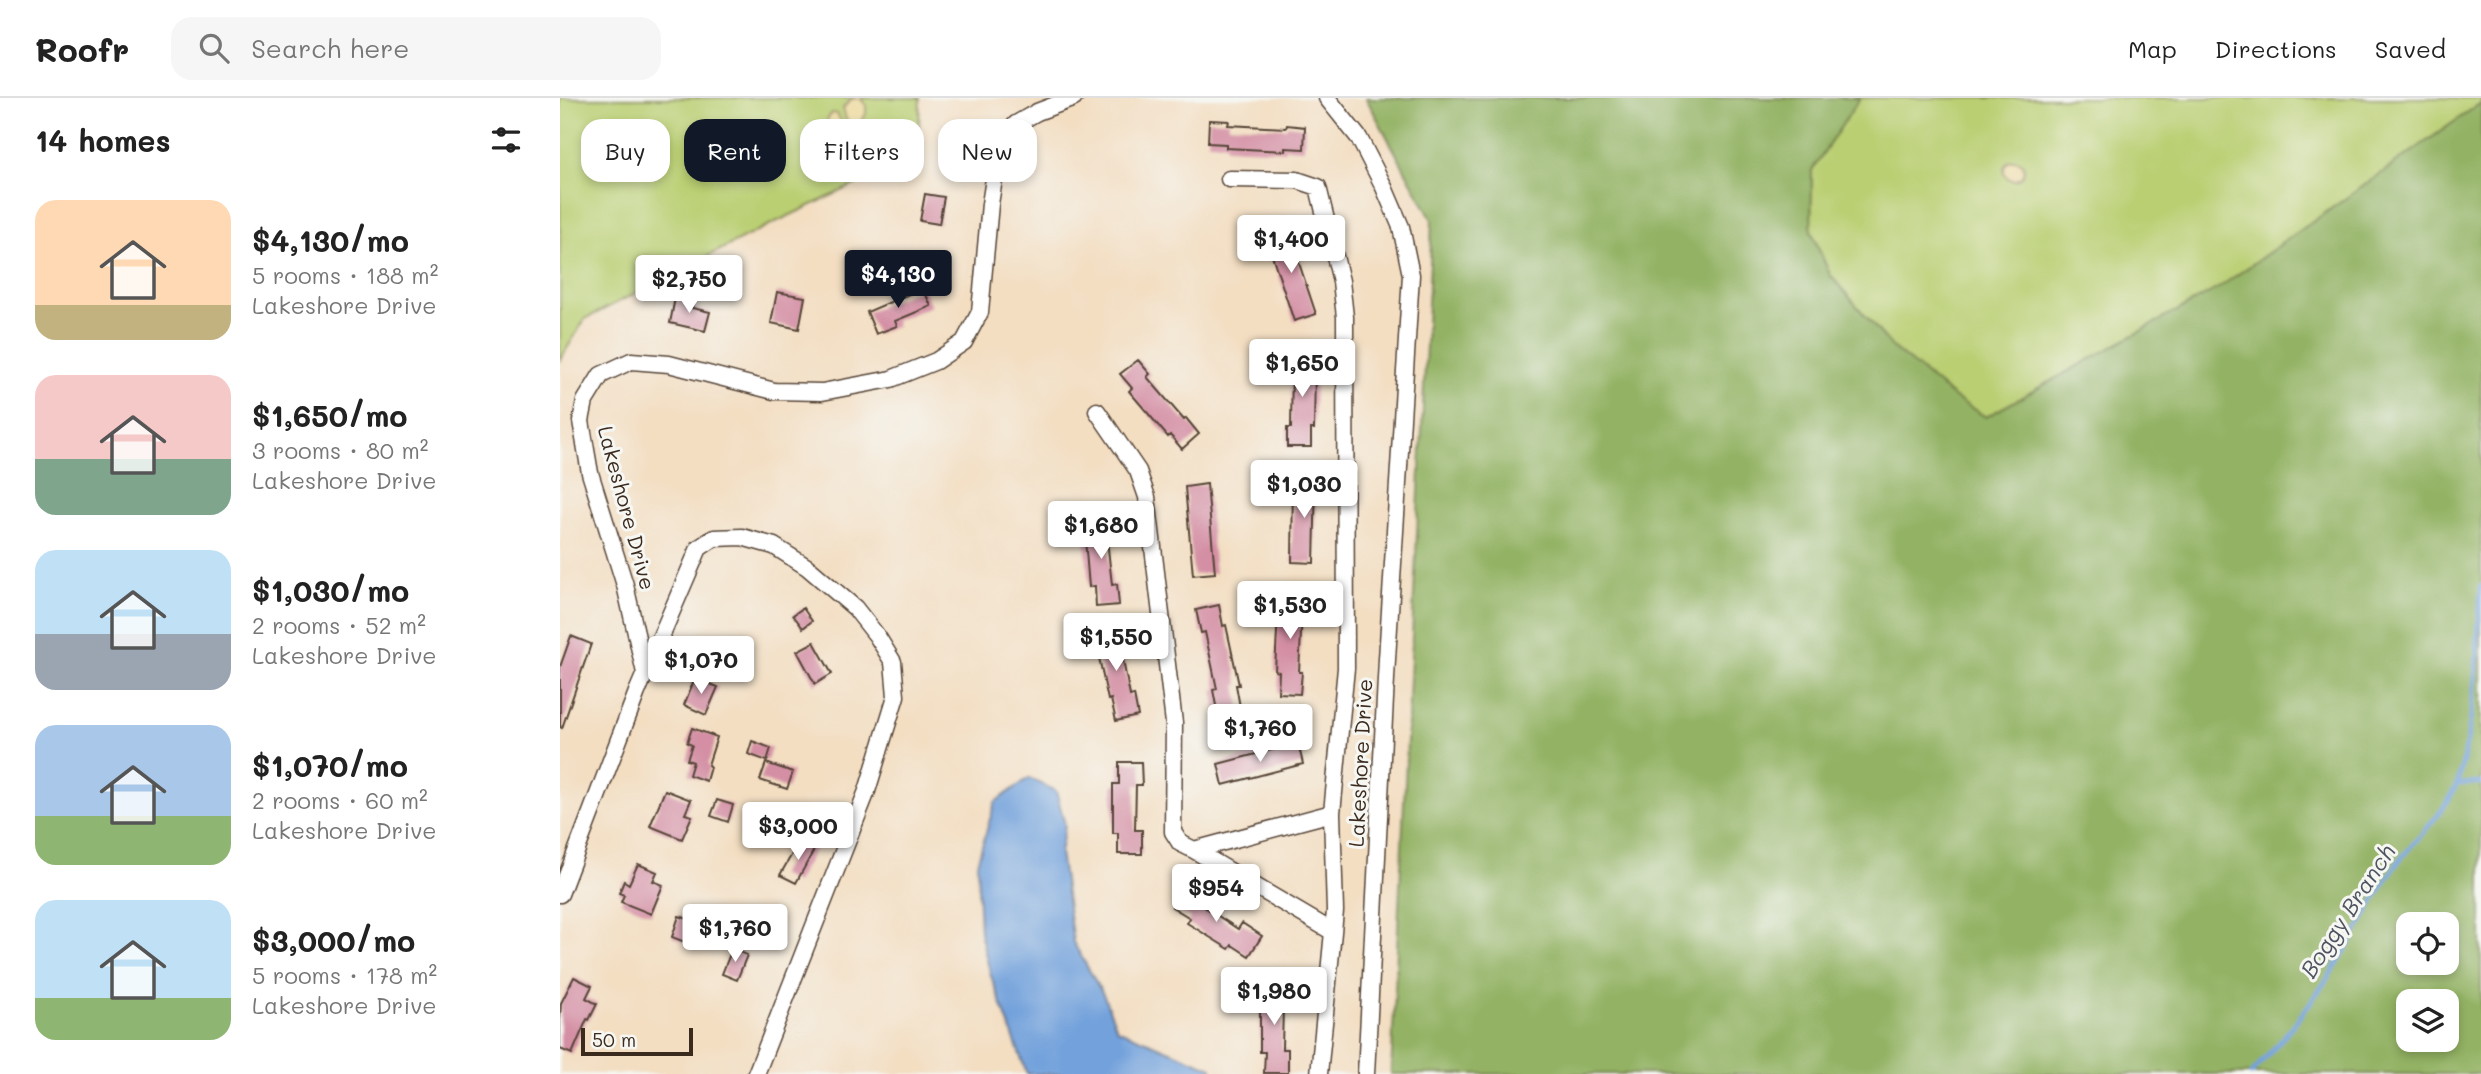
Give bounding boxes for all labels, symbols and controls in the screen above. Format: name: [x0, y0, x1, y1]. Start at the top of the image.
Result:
search box: [171, 17, 661, 80]
text: Roofr: [35, 27, 129, 70]
icon: search: [195, 29, 233, 67]
text: Search here: [251, 31, 409, 65]
text: Map: [2128, 33, 2177, 64]
text: Directions: [2215, 33, 2337, 64]
text: Saved: [2375, 33, 2446, 64]
chip: Buy: [581, 119, 670, 182]
chip: Rent: [684, 119, 786, 182]
chip: Filters: [800, 119, 924, 182]
chip: New: [938, 119, 1037, 182]
text: 14 homes: [35, 120, 171, 160]
icon: filters: [487, 121, 525, 159]
pin: $1,400: [1234, 216, 1348, 275]
text: $4,130/mo: [252, 220, 409, 260]
text: $1,400: [1253, 223, 1329, 253]
icon: home: [91, 228, 175, 312]
pin: $4,130: [841, 250, 955, 310]
pin: $2,750: [632, 256, 746, 315]
text: $4,130: [861, 258, 935, 288]
text: 5 rooms · 188 m²: [252, 260, 438, 290]
text: $2,750: [651, 263, 727, 293]
text: Lakeshore Drive: [252, 290, 437, 320]
pin: $1,650: [1245, 340, 1359, 399]
text: $1,650: [1265, 347, 1339, 377]
text: $1,650/mo: [252, 395, 408, 435]
icon: home: [91, 403, 175, 487]
street label: Lakeshore Drive: [593, 423, 662, 593]
text: 3 rooms · 80 m²: [252, 435, 428, 465]
pin: $1,030: [1247, 460, 1361, 520]
text: Lakeshore Drive: [252, 465, 437, 495]
text: $1,030: [1267, 468, 1341, 498]
pin: $1,680: [1044, 502, 1158, 561]
text: $1,680: [1064, 509, 1138, 539]
text: $1,030/mo: [252, 570, 409, 610]
icon: home: [91, 578, 175, 662]
pin: $1,530: [1233, 582, 1347, 641]
text: $1,530: [1253, 589, 1327, 619]
text: 2 rooms · 52 m²: [252, 610, 426, 640]
pin: $1,550: [1059, 614, 1173, 673]
text: $1,550: [1079, 621, 1153, 651]
pin: $1,070: [644, 636, 758, 696]
text: Lakeshore Drive: [252, 640, 437, 670]
text: $1,070: [664, 644, 738, 674]
street label: Lakeshore Drive: [1342, 678, 1377, 848]
pin: $1,760: [1203, 704, 1317, 764]
text: $1,760: [1224, 712, 1296, 742]
text: $1,070/mo: [252, 745, 408, 785]
icon: home: [91, 753, 175, 837]
text: 2 rooms · 60 m²: [252, 785, 428, 815]
pin: $3,000: [741, 802, 855, 862]
text: $3,000: [758, 810, 838, 840]
text: Lakeshore Drive: [252, 815, 437, 845]
water label: Boggy Branch: [2293, 838, 2402, 983]
pin: $954: [1175, 864, 1257, 924]
text: $954: [1188, 872, 1244, 902]
pin: $1,760: [678, 904, 792, 964]
text: $1,760: [699, 912, 771, 942]
map controls: [2396, 912, 2459, 1052]
button: locate: [2396, 912, 2459, 975]
text: $3,000/mo: [252, 920, 415, 960]
icon: home: [91, 928, 175, 1012]
text: 5 rooms · 178 m²: [252, 960, 437, 990]
pin: $1,980: [1217, 968, 1331, 1027]
text: $1,980: [1237, 975, 1311, 1005]
button: layers: [2396, 989, 2459, 1052]
text: Lakeshore Drive: [252, 990, 437, 1020]
scale bar: [581, 1025, 693, 1057]
text: 50 m: [592, 1027, 636, 1052]

